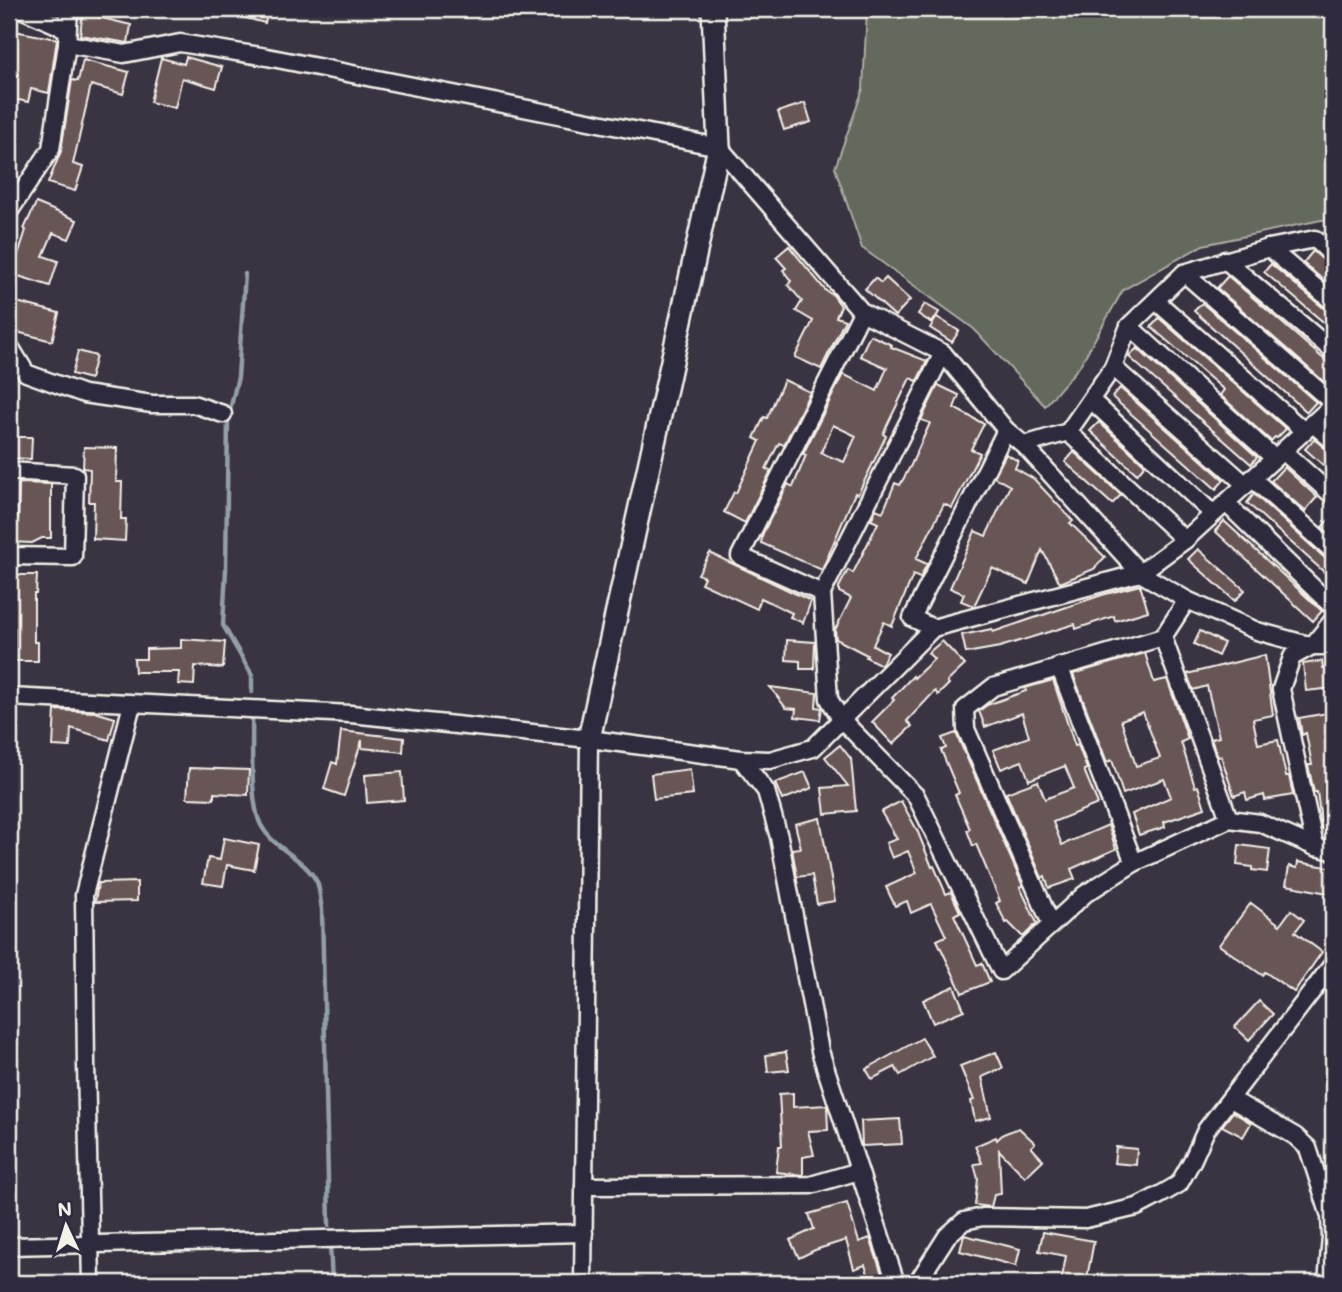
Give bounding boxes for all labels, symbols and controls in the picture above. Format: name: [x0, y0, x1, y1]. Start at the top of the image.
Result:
north arrow: [32, 1190, 102, 1260]
text: N: [57, 1196, 73, 1222]

